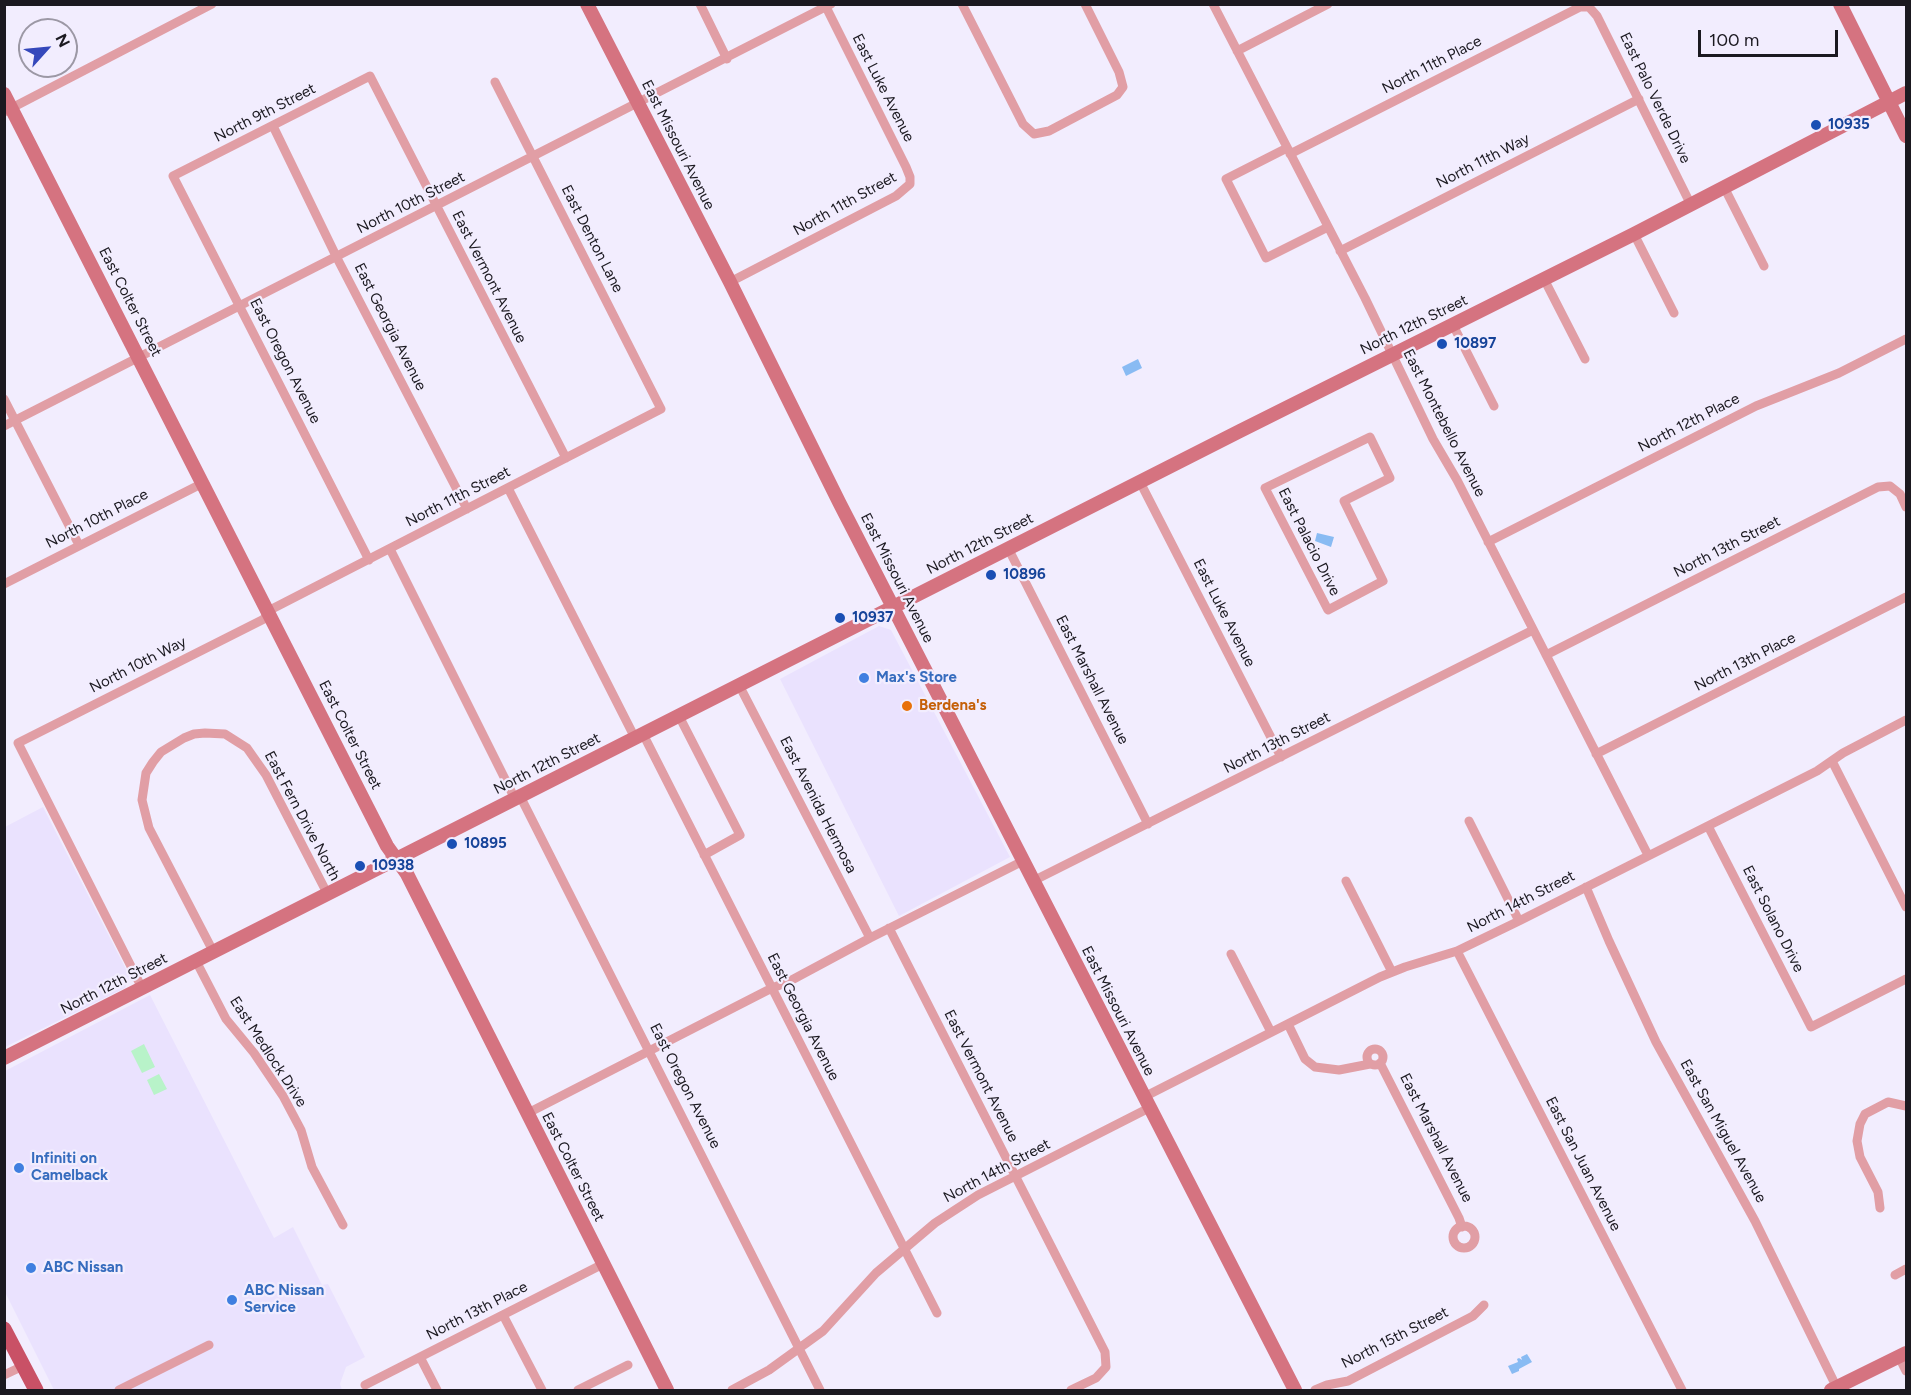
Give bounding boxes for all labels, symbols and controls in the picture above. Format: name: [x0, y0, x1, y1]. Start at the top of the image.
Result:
north arrow: [18, 18, 78, 78]
scale bar: [1701, 18, 1840, 56]
text: 100 m: [1709, 29, 1759, 51]
street label: East Palo Verde Drive: [1616, 30, 1694, 166]
text: N: [51, 31, 74, 50]
street label: East Luke Avenue: [848, 31, 918, 145]
street label: North 11th Place: [1379, 32, 1485, 98]
street label: East Missouri Avenue: [638, 77, 718, 213]
street label: North 9th Street: [211, 80, 319, 146]
place label: 10935: [1828, 116, 1870, 134]
marker: 10935: [1809, 118, 1823, 132]
street label: North 11th Way: [1433, 130, 1533, 192]
street label: North 10th Street: [354, 168, 468, 238]
street label: North 11th Street: [790, 168, 900, 240]
street label: East Denton Lane: [557, 182, 627, 296]
street label: East Vermont Avenue: [448, 208, 530, 346]
street label: East Colter Street: [95, 244, 165, 360]
street label: East Georgia Avenue: [350, 260, 430, 394]
street label: North 12th Street: [1357, 291, 1471, 359]
street label: East Oregon Avenue: [246, 295, 324, 427]
place label: 10897: [1454, 335, 1496, 353]
marker: 10897: [1435, 337, 1449, 351]
street label: East Montebello Avenue: [1399, 346, 1489, 500]
street label: North 12th Place: [1635, 390, 1743, 456]
street label: North 11th Street: [403, 463, 513, 531]
street label: North 10th Place: [43, 485, 151, 553]
street label: East Palacio Drive: [1274, 485, 1344, 599]
street label: North 12th Street: [924, 509, 1036, 579]
street label: East Missouri Avenue: [857, 510, 937, 646]
street label: North 13th Street: [1671, 512, 1783, 582]
street label: East Luke Avenue: [1189, 556, 1259, 670]
place label: 10896: [1003, 566, 1046, 584]
marker: 10896: [984, 568, 998, 582]
place label: 10937: [852, 609, 893, 627]
marker: 10937: [833, 611, 847, 625]
street label: East Marshall Avenue: [1052, 612, 1132, 748]
street label: North 13th Place: [1691, 629, 1799, 695]
street label: North 10th Way: [87, 633, 189, 697]
place label: Max's Store: [876, 669, 957, 687]
marker: Max's Store: [857, 671, 871, 685]
street label: East Colter Street: [315, 677, 385, 793]
place label: Berdena's: [919, 697, 987, 715]
marker: Berdena's: [900, 699, 914, 713]
street label: North 13th Street: [1221, 708, 1333, 778]
street label: North 12th Street: [491, 729, 603, 799]
street label: East Avenida Hermosa: [776, 734, 860, 876]
street label: East Fern Drive North: [260, 748, 344, 884]
place label: 10895: [464, 835, 507, 853]
marker: 10895: [445, 837, 459, 851]
place label: 10938: [372, 857, 414, 875]
marker: 10938: [353, 859, 367, 873]
street label: East Solano Drive: [1738, 863, 1808, 975]
street label: North 14th Street: [1464, 867, 1578, 937]
street label: East Missouri Avenue: [1078, 943, 1158, 1079]
street label: North 12th Street: [58, 949, 170, 1019]
street label: East Georgia Avenue: [763, 950, 843, 1084]
street label: East Medlock Drive: [226, 993, 310, 1111]
street label: East Vermont Avenue: [940, 1007, 1022, 1145]
street label: East Oregon Avenue: [646, 1020, 724, 1152]
street label: East San Miguel Avenue: [1676, 1056, 1770, 1206]
street label: East Marshall Avenue: [1396, 1070, 1476, 1206]
street label: East San Juan Avenue: [1541, 1094, 1625, 1234]
street label: East Colter Street: [538, 1109, 608, 1225]
street label: North 14th Street: [941, 1135, 1053, 1207]
place label: Infiniti on Camelback: [31, 1150, 108, 1185]
marker: Infiniti on Camelback: [12, 1161, 26, 1175]
place label: ABC Nissan: [43, 1259, 123, 1277]
marker: ABC Nissan: [24, 1261, 38, 1275]
street label: North 13th Place: [423, 1278, 531, 1344]
place label: ABC Nissan Service: [244, 1282, 324, 1317]
marker: ABC Nissan Service: [225, 1293, 239, 1307]
street label: North 15th Street: [1338, 1303, 1452, 1373]

